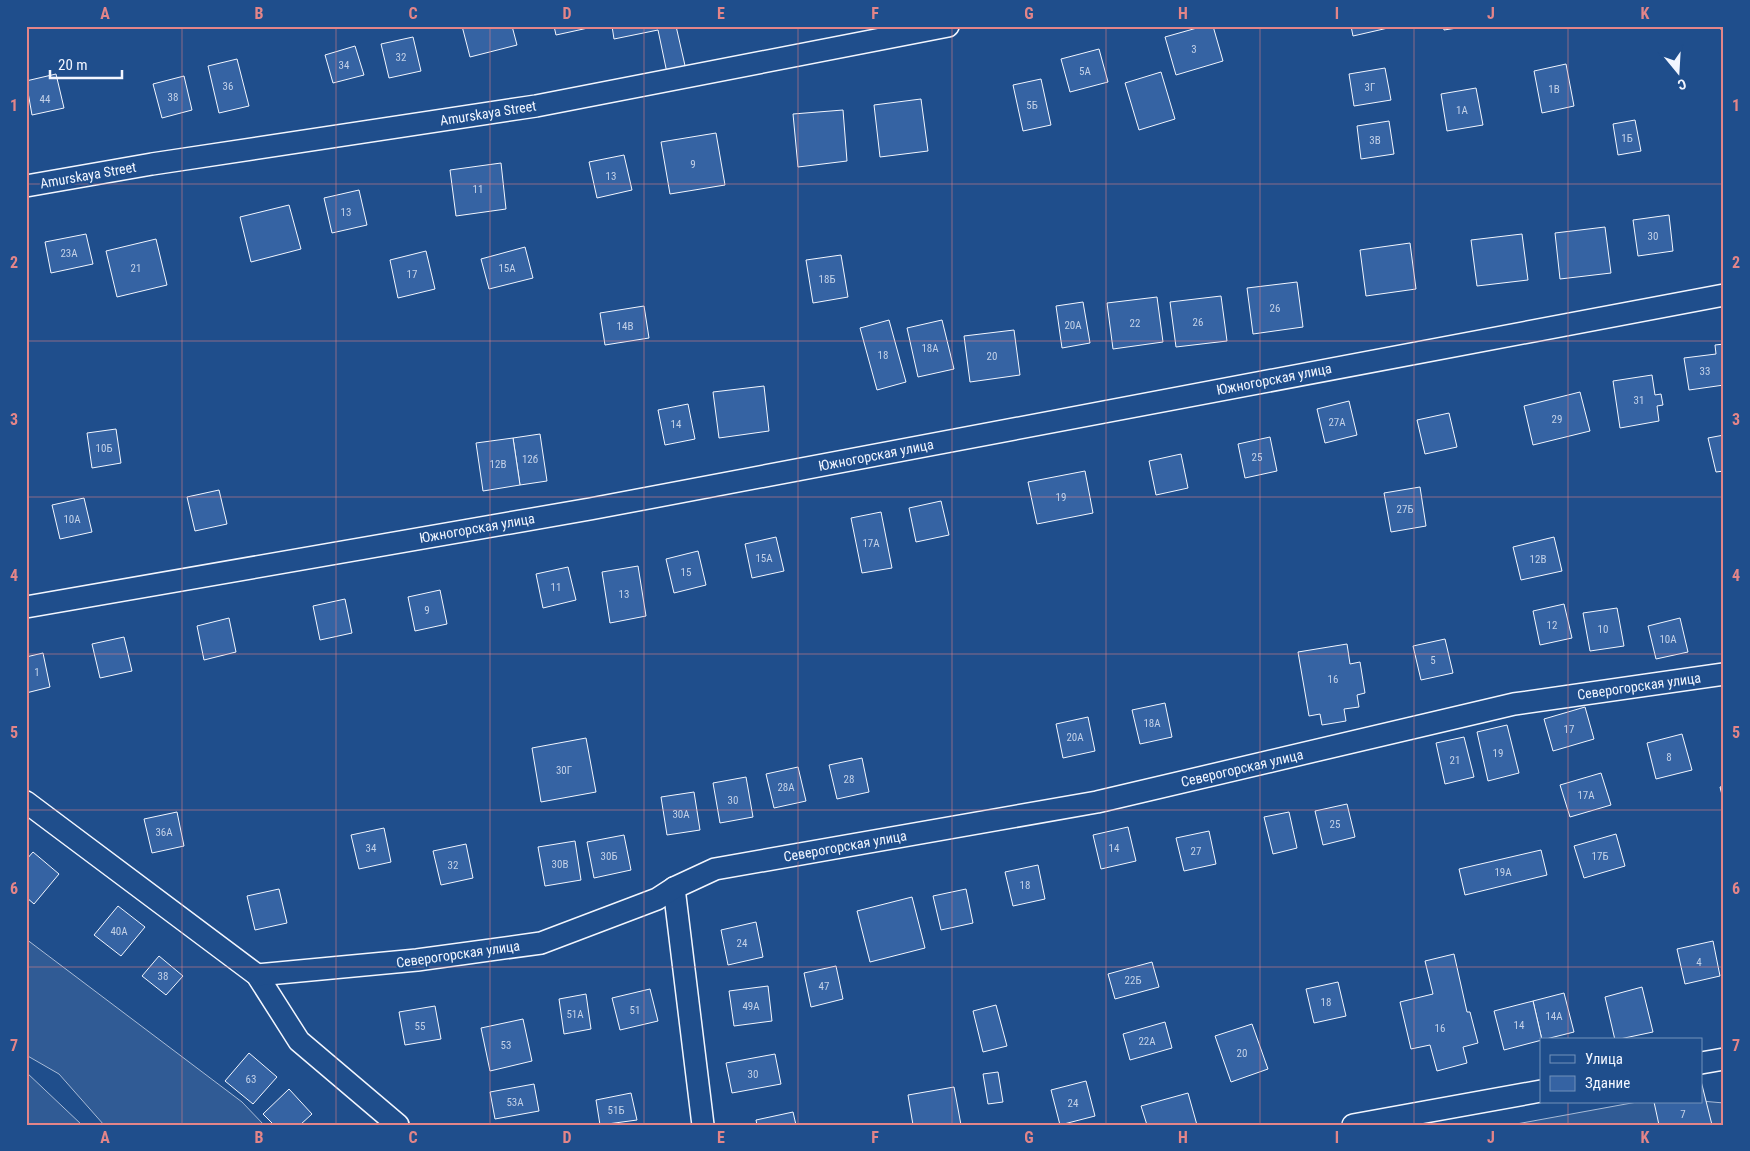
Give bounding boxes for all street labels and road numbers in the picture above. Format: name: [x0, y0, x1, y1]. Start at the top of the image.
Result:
street label: Amurskaya Street: [439, 97, 537, 129]
street label: Amurskaya Street: [39, 159, 137, 191]
street label: Южногорская улица: [1215, 360, 1333, 398]
street label: Южногорская улица: [817, 436, 935, 474]
street label: Южногорская улица: [418, 510, 536, 546]
street label: Северогорская улица: [1576, 669, 1702, 703]
street label: Северогорская улица: [1179, 746, 1305, 790]
street label: Северогорская улица: [782, 827, 908, 865]
street label: Северогорская улица: [395, 937, 521, 971]

